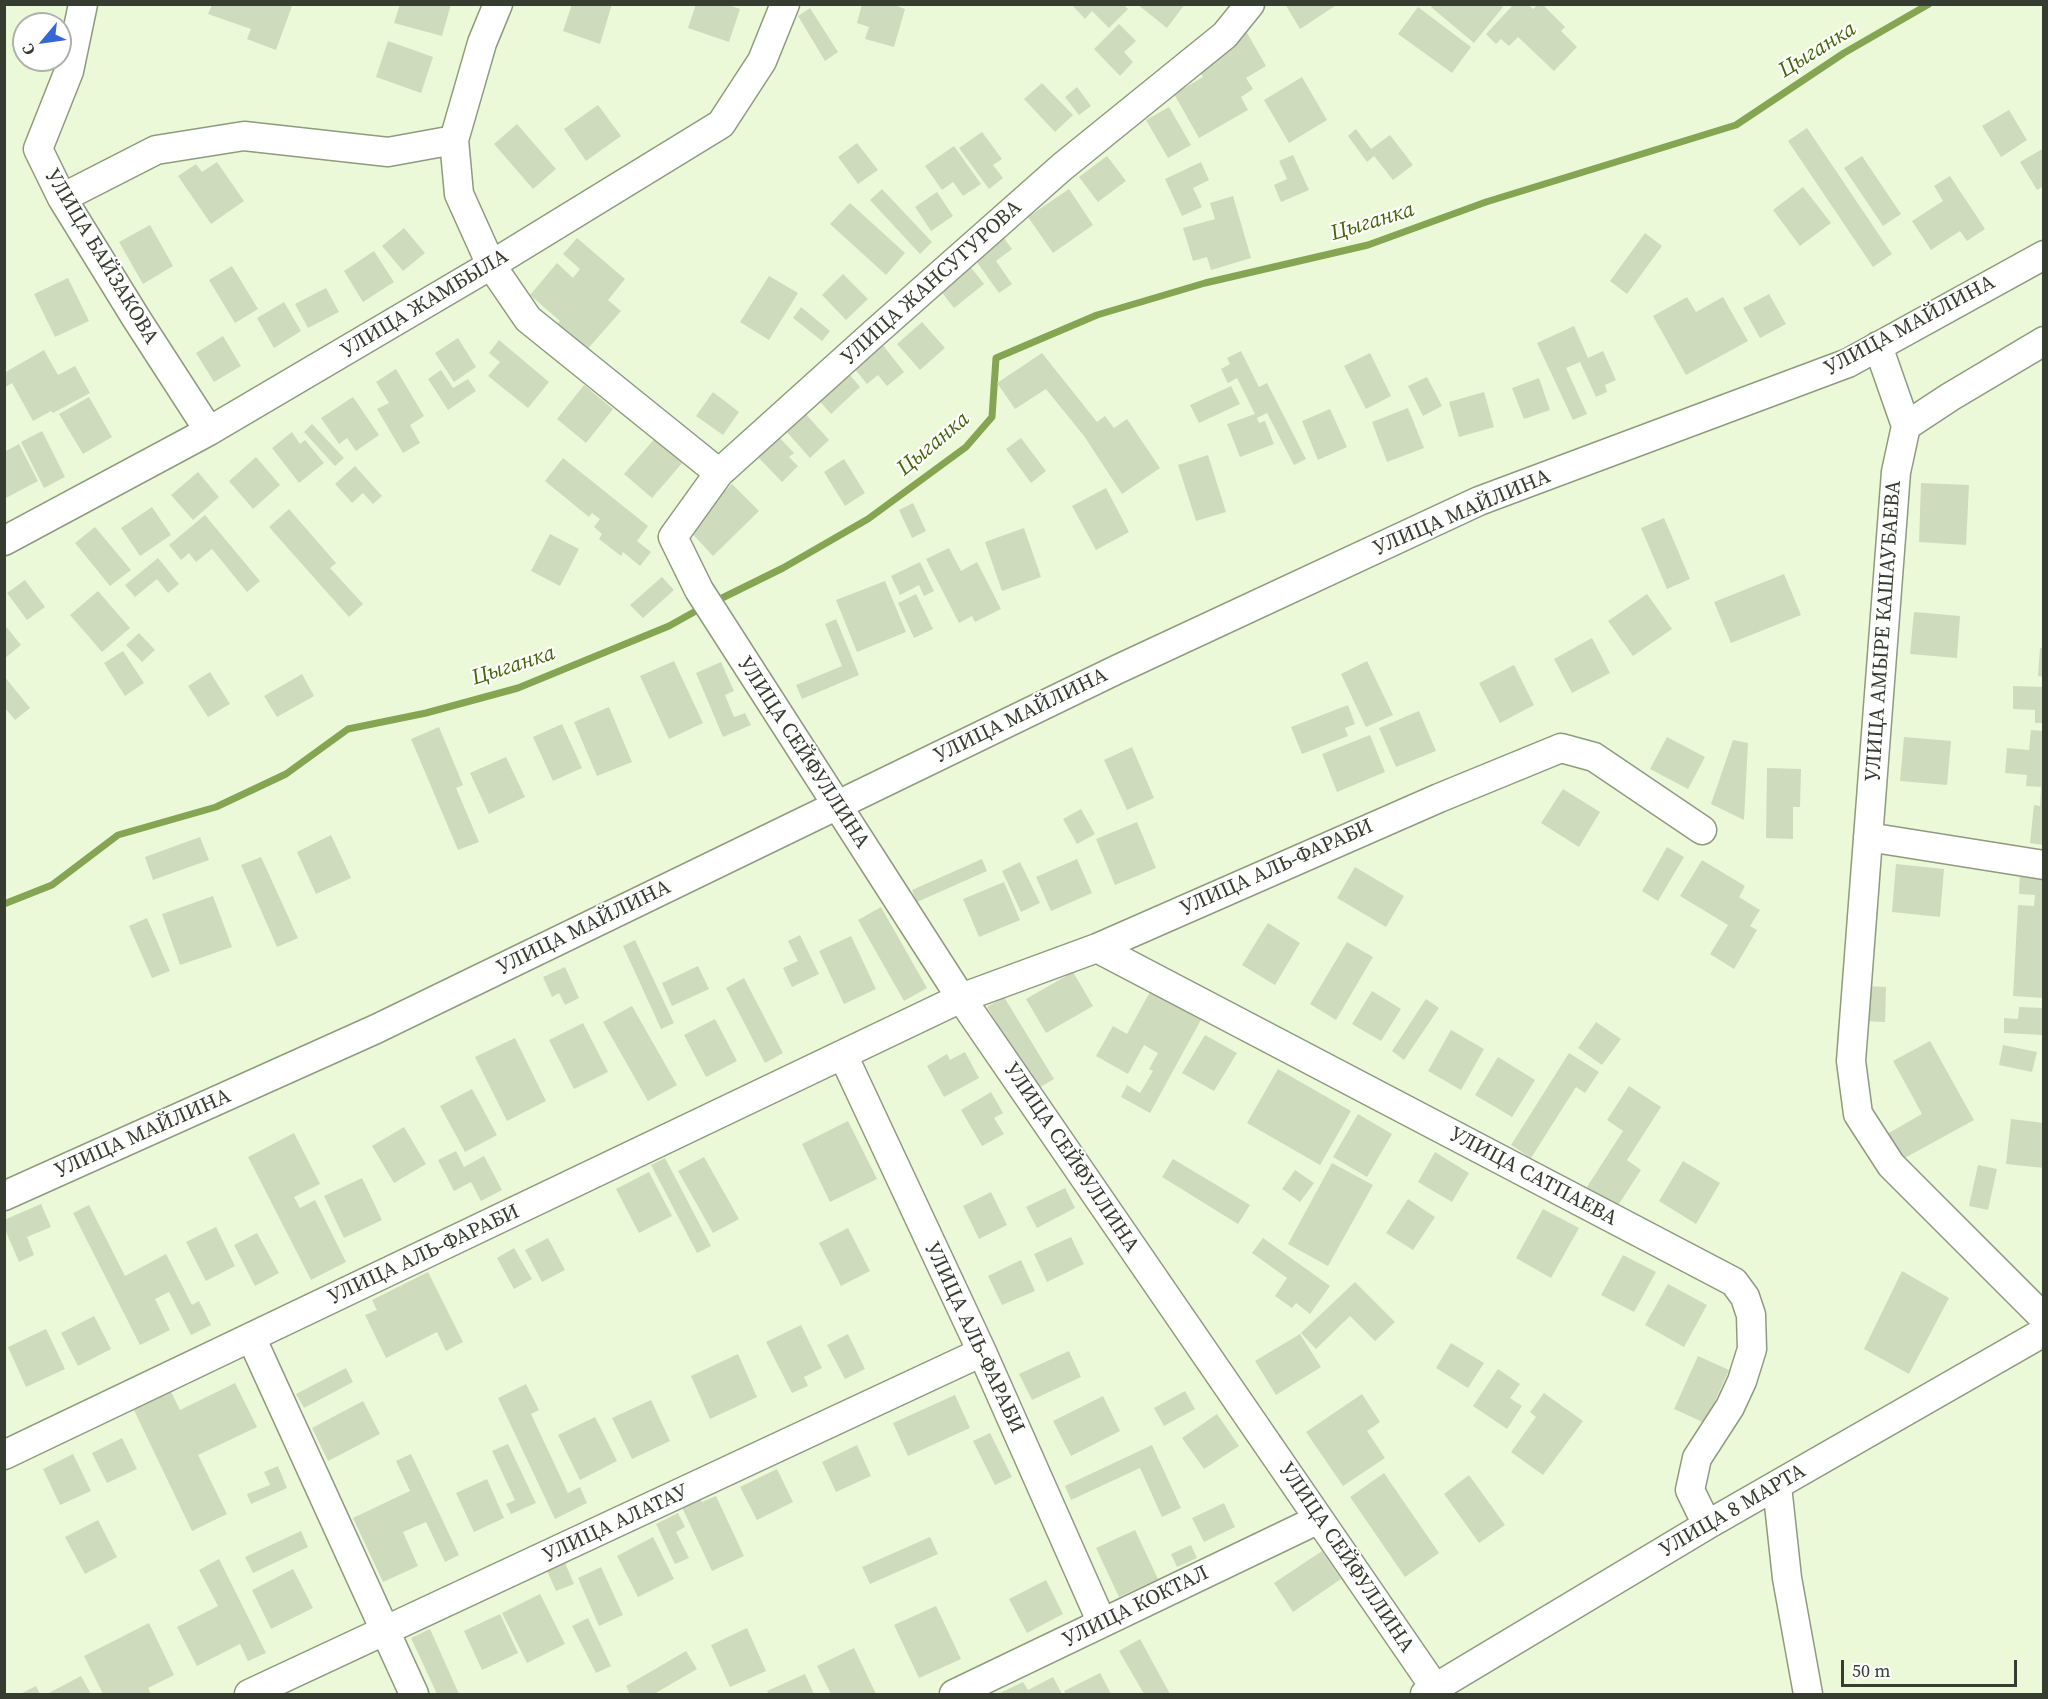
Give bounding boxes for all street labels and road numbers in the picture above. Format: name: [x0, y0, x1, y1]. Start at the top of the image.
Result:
street label: УЛИЦА БАЙЗАКОВА: [39, 165, 163, 349]
street label: УЛИЦА ЖАНСУГУРОВА: [837, 195, 1027, 371]
street label: УЛИЦА ЖАМБЫЛА: [337, 244, 513, 364]
street label: УЛИЦА МАЙЛИНА: [1820, 270, 2000, 382]
street label: УЛИЦА МАЙЛИНА: [1370, 464, 1554, 562]
street label: УЛИЦА АМЫРЕ КАШАУБАЕВА: [1861, 480, 1907, 782]
street label: УЛИЦА СЕЙФУЛЛИНА: [731, 652, 875, 854]
street label: УЛИЦА МАЙЛИНА: [930, 663, 1112, 769]
street label: УЛИЦА АЛЬ-ФАРАБИ: [1177, 814, 1377, 922]
street label: УЛИЦА МАЙЛИНА: [493, 875, 675, 981]
street label: УЛИЦА СЕЙФУЛЛИНА: [998, 1058, 1144, 1258]
street label: УЛИЦА МАЙЛИНА: [51, 1084, 235, 1184]
street label: УЛИЦА САТПАЕВА: [1445, 1122, 1621, 1232]
street label: УЛИЦА АЛЬ-ФАРАБИ: [324, 1200, 524, 1310]
street label: УЛИЦА АЛЬ-ФАРАБИ: [919, 1238, 1029, 1438]
street label: УЛИЦА СЕЙФУЛЛИНА: [1273, 1458, 1419, 1658]
street label: УЛИЦА 8 МАРТА: [1655, 1459, 1811, 1563]
street label: УЛИЦА АЛАТАУ: [539, 1479, 693, 1569]
street label: УЛИЦА КОКТАЛ: [1059, 1561, 1213, 1653]

